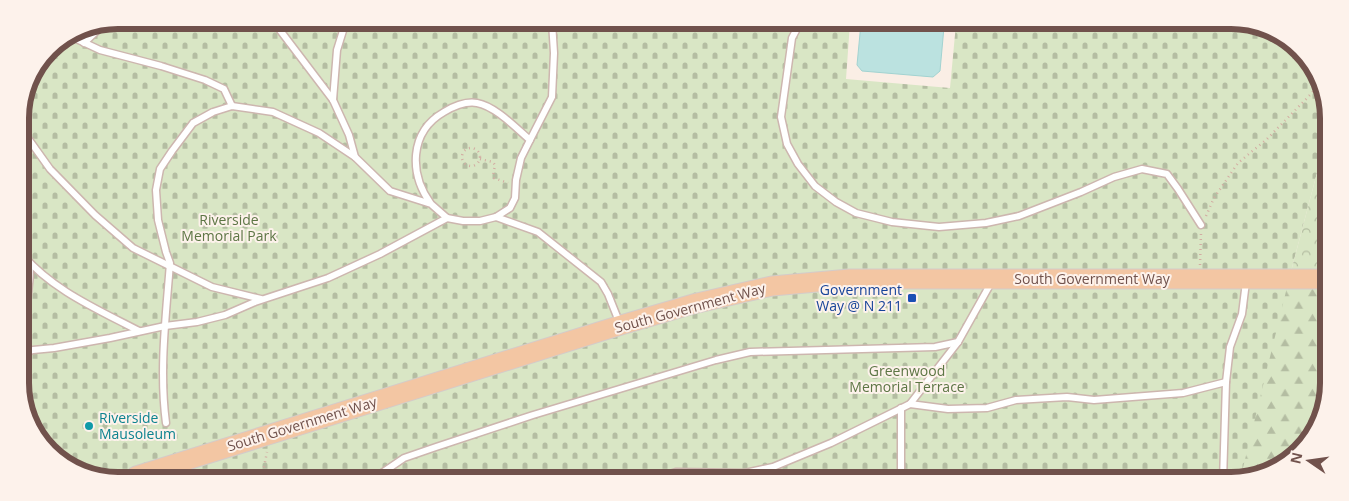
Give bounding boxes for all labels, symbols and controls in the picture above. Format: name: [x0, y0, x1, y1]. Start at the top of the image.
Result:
park label: Riverside Memorial Park: [181, 210, 277, 245]
street label: South Government Way: [1014, 269, 1171, 288]
street label: South Government Way: [612, 278, 768, 337]
place label: Government Way @ N 211: [816, 280, 902, 315]
marker: Government Way @ N 211: [906, 292, 918, 304]
park label: Greenwood Memorial Terrace: [849, 361, 965, 396]
street label: South Government Way: [225, 391, 380, 455]
place label: Riverside Mausoleum: [99, 408, 176, 443]
marker: Riverside Mausoleum: [83, 420, 95, 432]
north arrow: [1284, 436, 1334, 486]
text: N: [1285, 450, 1306, 466]

